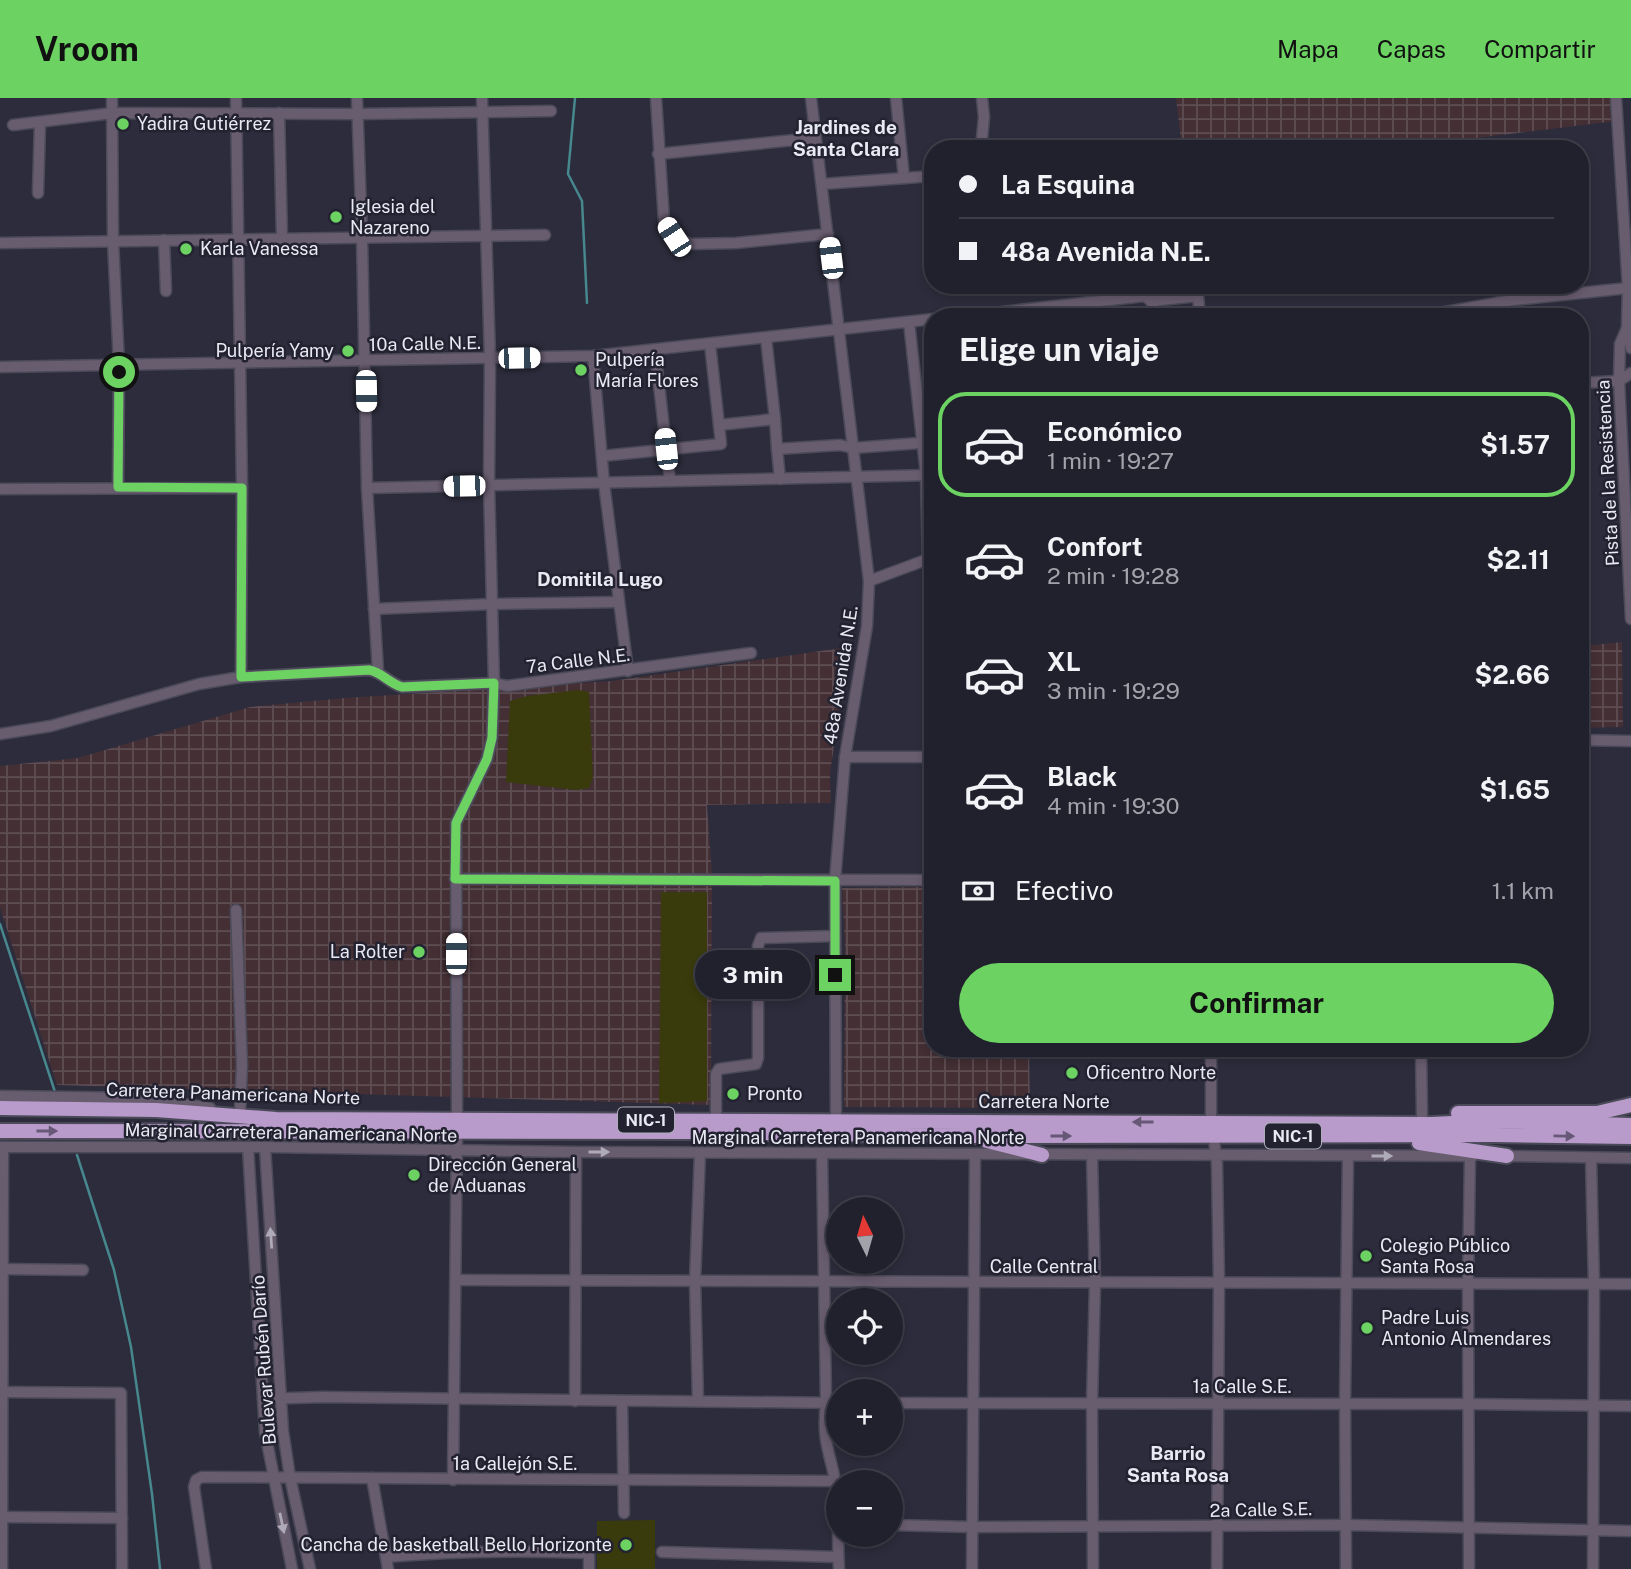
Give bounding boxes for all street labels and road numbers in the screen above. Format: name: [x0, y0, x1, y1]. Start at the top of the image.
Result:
street label: 10a Calle N.E.: [369, 332, 481, 355]
street label: Pista de la Resistencia: [1592, 379, 1623, 567]
street label: 48a Avenida N.E.: [819, 604, 862, 746]
street label: 7a Calle N.E.: [525, 644, 631, 677]
street label: Carretera Panamericana Norte: [106, 1079, 361, 1108]
street label: Carretera Norte: [978, 1091, 1110, 1112]
road number: NIC-1: [618, 1108, 674, 1132]
street label: Marginal Carretera Panamericana Norte: [124, 1119, 458, 1146]
road number: NIC-1: [1265, 1124, 1321, 1148]
street label: Marginal Carretera Panamericana Norte: [692, 1127, 1024, 1148]
street label: Calle Central: [990, 1256, 1098, 1277]
street label: Bulevar Rubén Darío: [247, 1274, 280, 1446]
street label: 1a Calle S.E.: [1192, 1376, 1292, 1397]
street label: 1a Callejón S.E.: [453, 1453, 577, 1474]
street label: 2a Calle S.E.: [1210, 1498, 1312, 1521]

